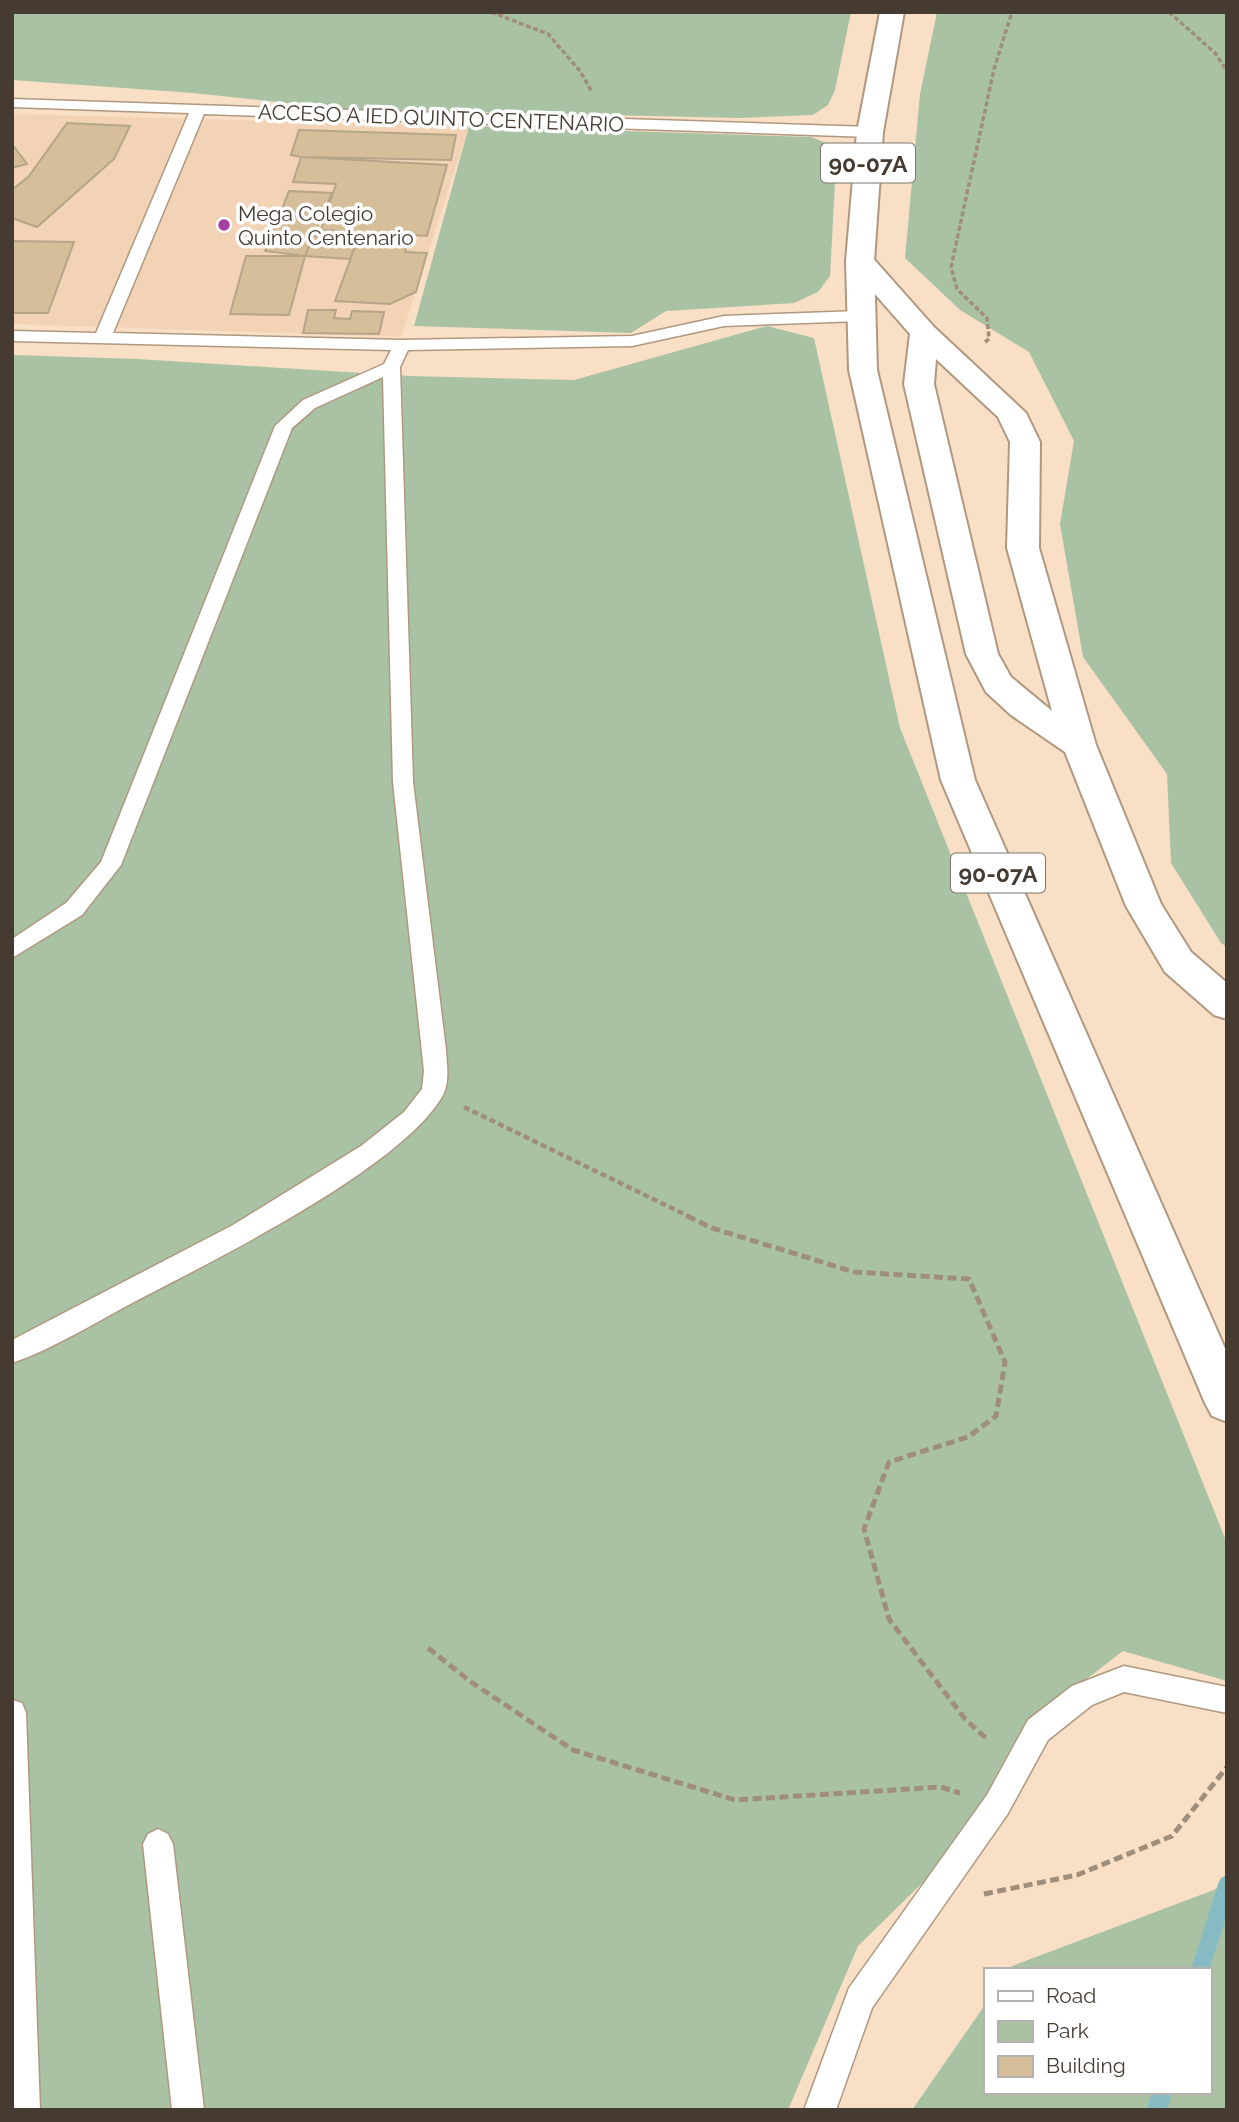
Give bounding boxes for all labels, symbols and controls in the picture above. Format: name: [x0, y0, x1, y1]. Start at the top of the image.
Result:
street label: ACCESO A IED QUINTO CENTENARIO: [258, 99, 624, 137]
road number: 90-07A: [821, 144, 915, 182]
place label: Mega Colegio Quinto Centenario: [238, 201, 414, 250]
marker: Mega Colegio Quinto Centenario: [216, 217, 232, 233]
road number: 90-07A: [951, 853, 1045, 892]
legend: [984, 1968, 1211, 2094]
text: Road: [1046, 1983, 1096, 2008]
text: Park: [1046, 2018, 1089, 2043]
text: Building: [1046, 2053, 1126, 2078]

